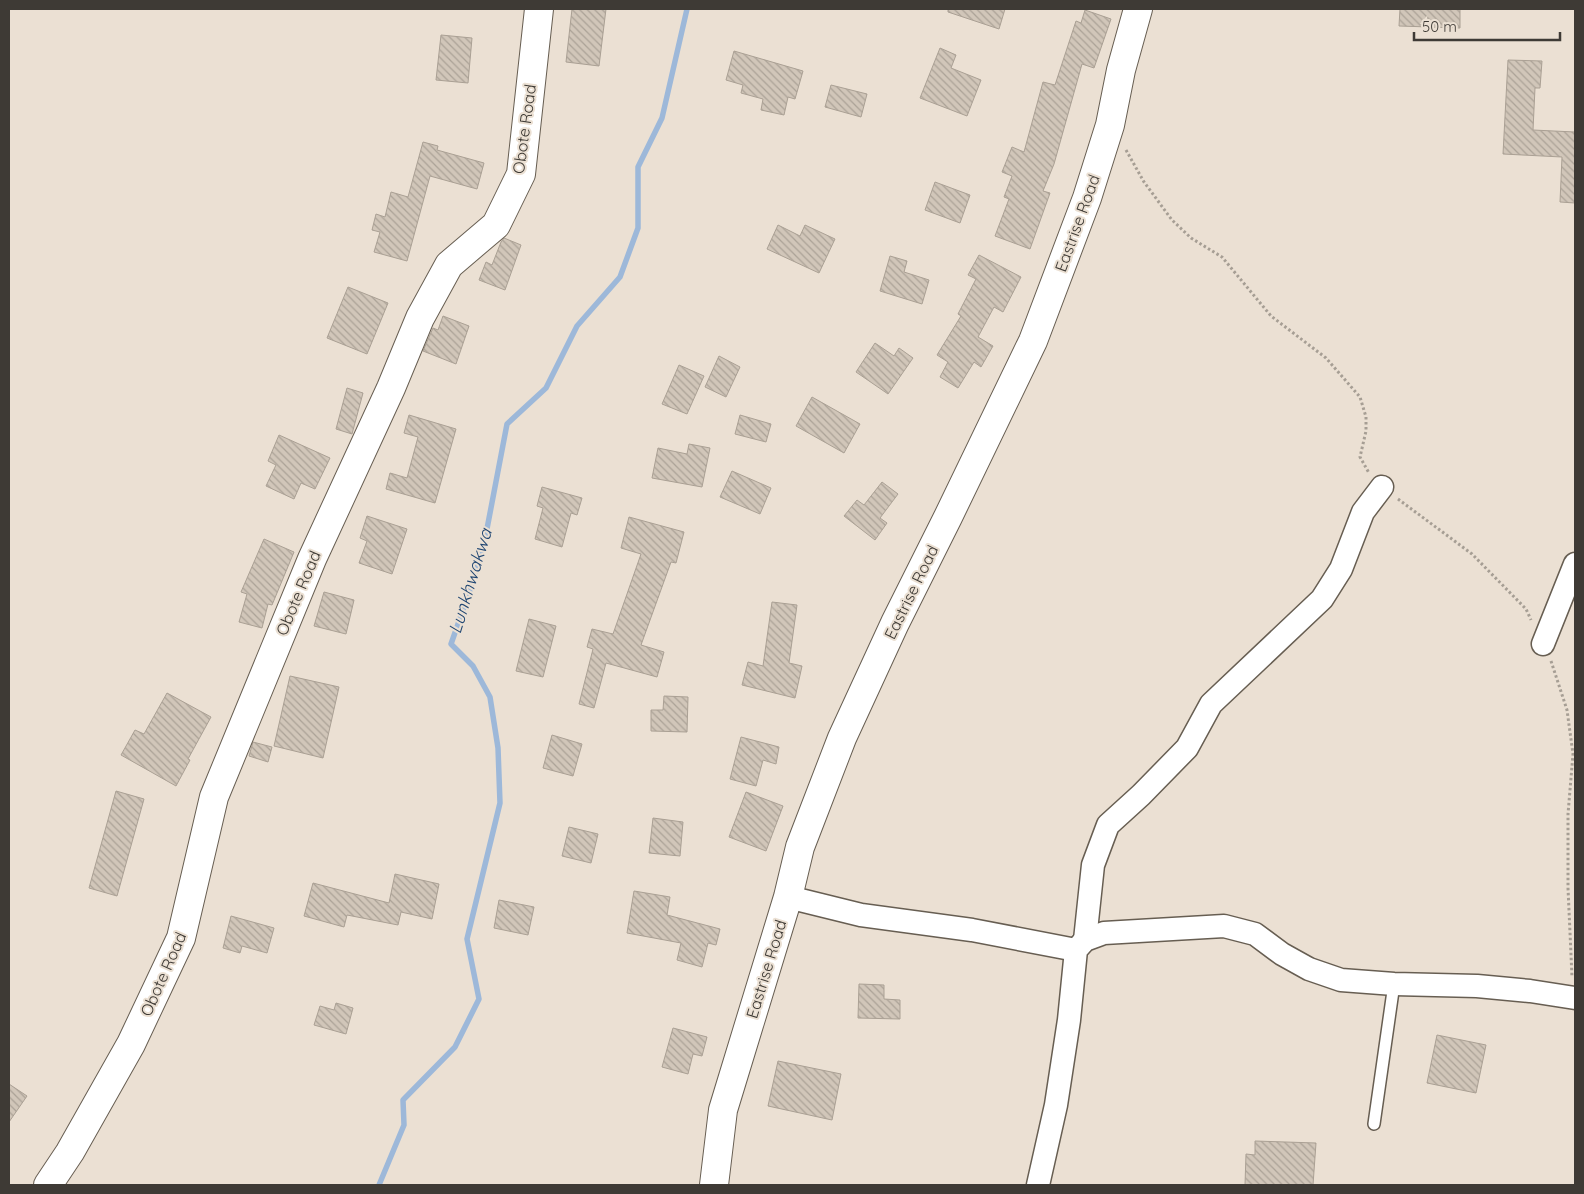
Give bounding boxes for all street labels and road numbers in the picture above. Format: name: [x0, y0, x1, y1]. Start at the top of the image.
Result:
street label: Obote Road: [508, 83, 540, 175]
street label: Eastrise Road: [1050, 172, 1104, 274]
street label: Eastrise Road: [880, 542, 942, 642]
street label: Obote Road: [271, 548, 325, 638]
street label: Eastrise Road: [742, 917, 790, 1021]
street label: Obote Road: [136, 929, 190, 1019]

